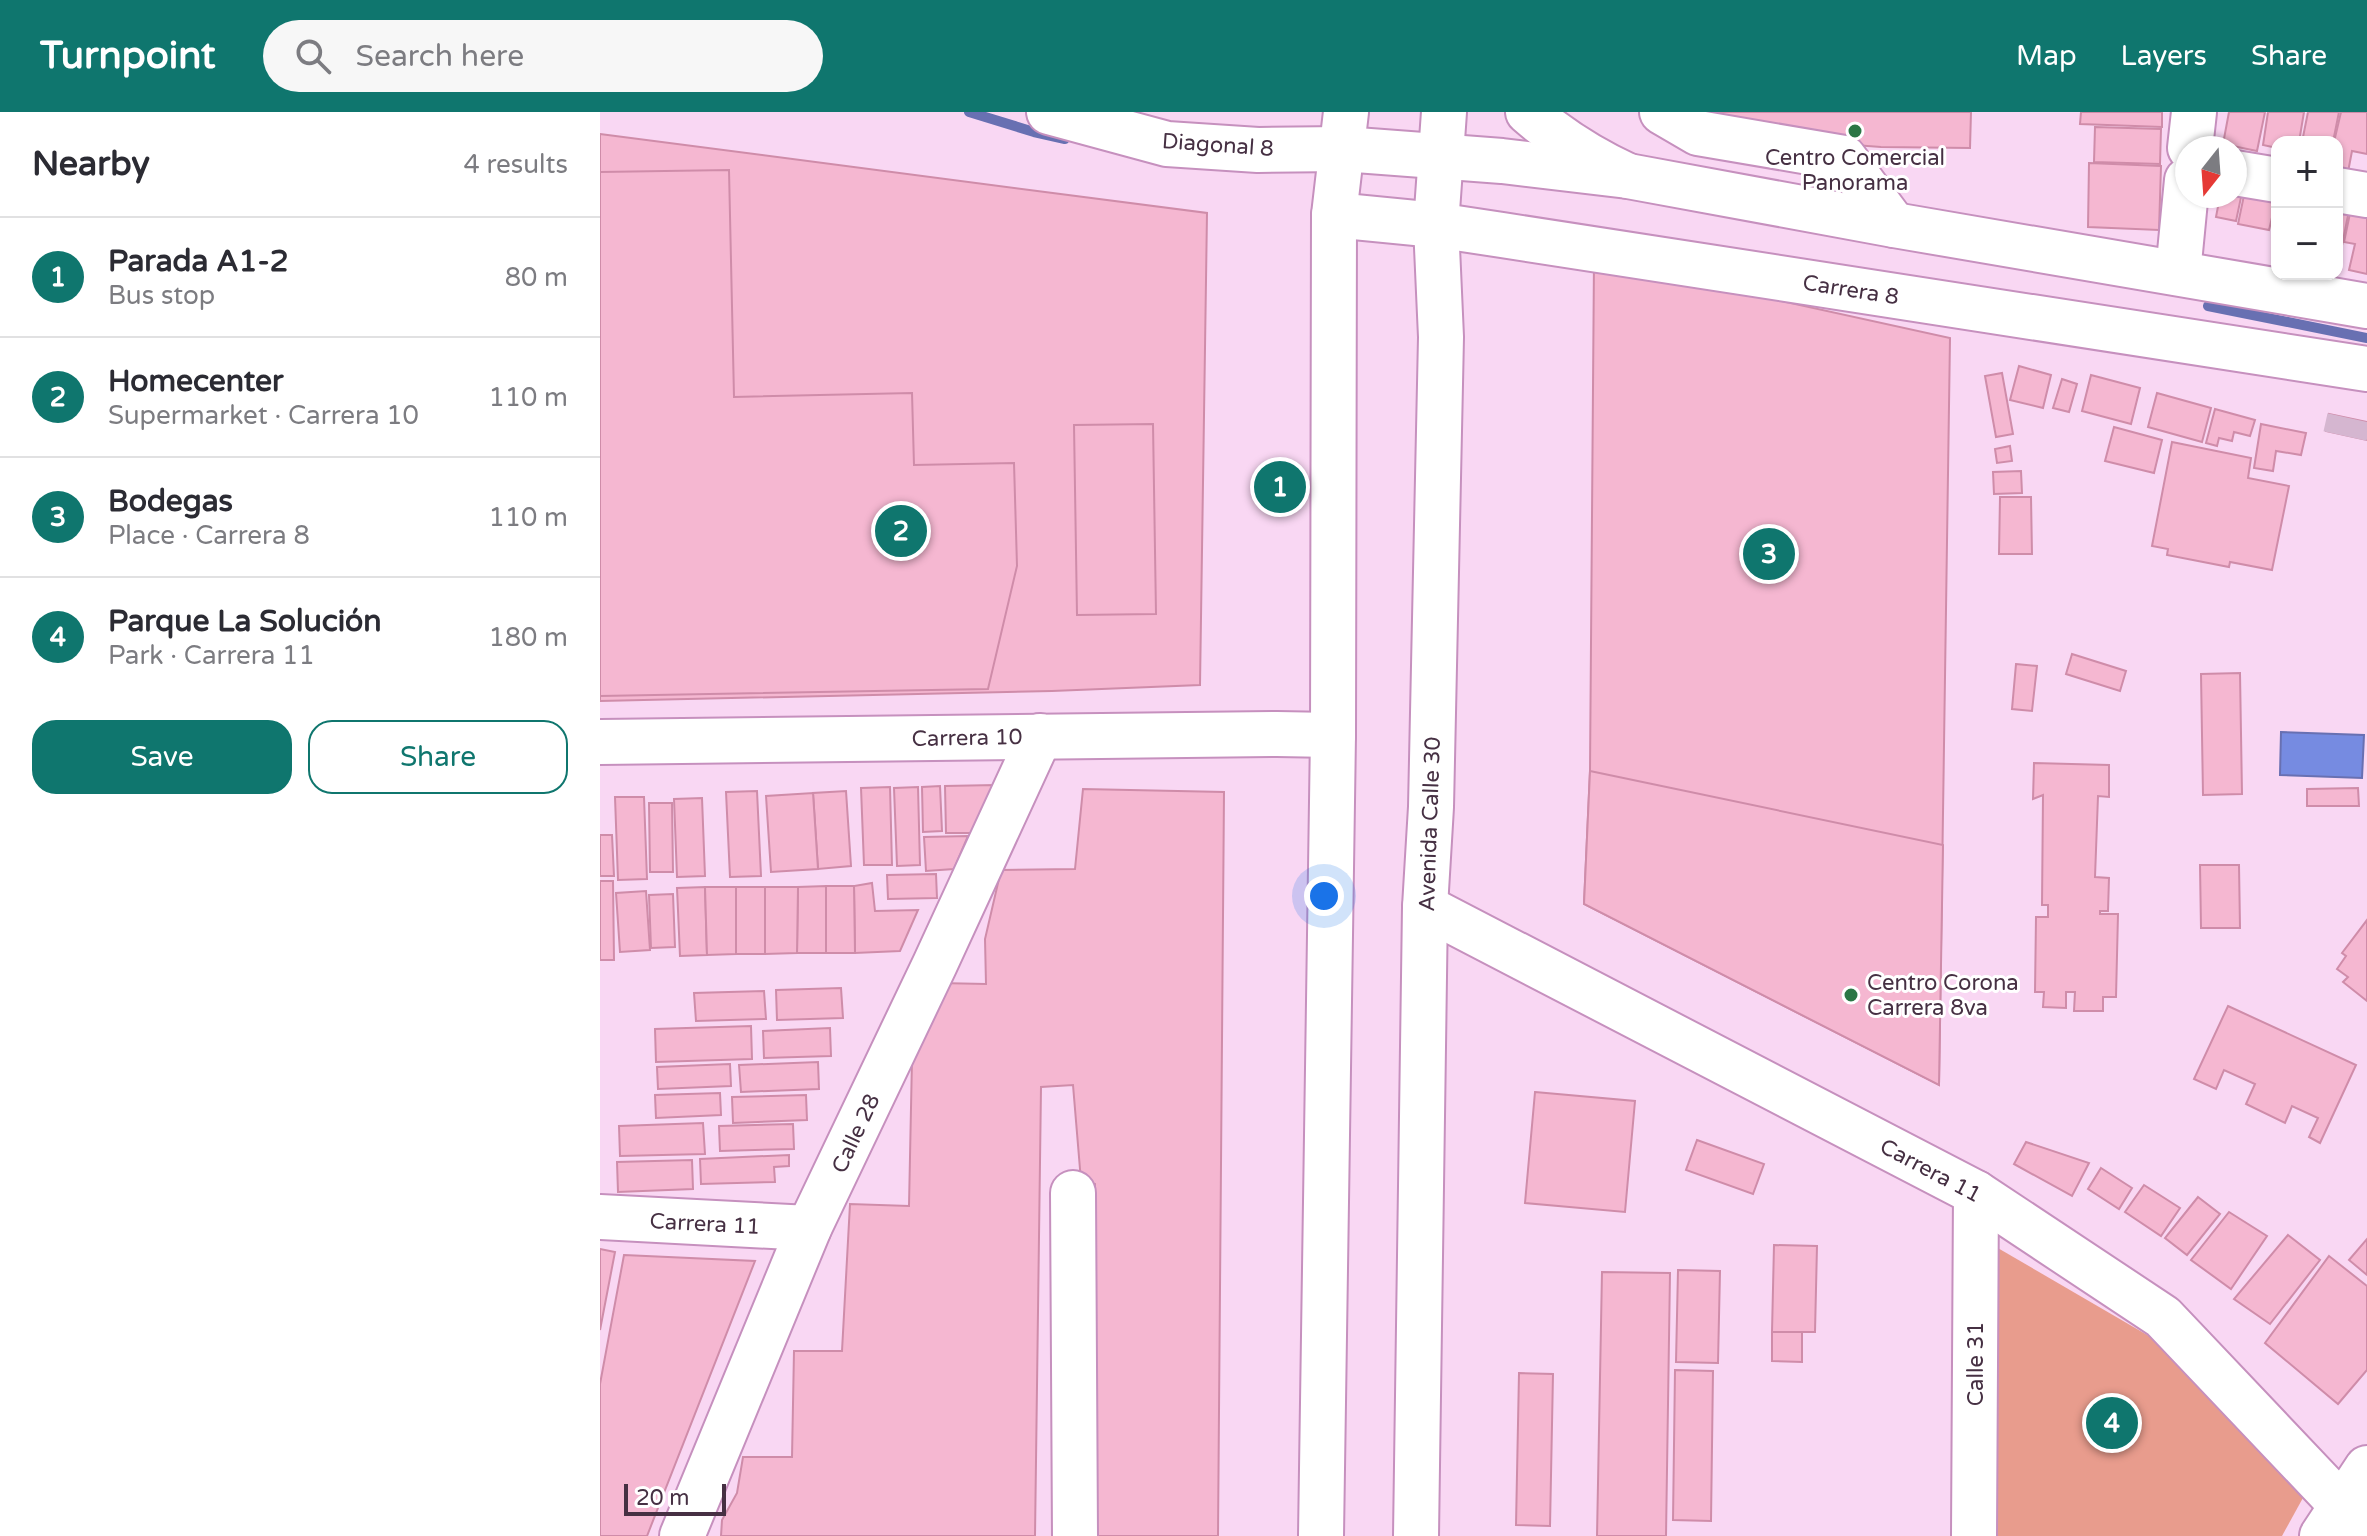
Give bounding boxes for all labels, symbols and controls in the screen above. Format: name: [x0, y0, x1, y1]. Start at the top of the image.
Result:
search box: [263, 20, 823, 92]
text: Turnpoint: [40, 33, 215, 79]
icon: search: [291, 34, 335, 78]
text: Search here: [355, 38, 524, 75]
text: Map: [2016, 39, 2077, 73]
text: Layers: [2121, 39, 2207, 73]
text: Share: [2251, 39, 2327, 73]
marker: Centro Comercial Panorama: [1846, 122, 1864, 140]
street label: Diagonal 8: [1161, 128, 1275, 162]
north arrow: [2175, 136, 2247, 208]
map controls: [2271, 136, 2343, 280]
button: +: [2271, 136, 2343, 208]
text: Nearby: [32, 144, 150, 185]
place label: Centro Comercial Panorama: [1765, 145, 1945, 196]
text: 4 results: [463, 149, 568, 180]
button: −: [2271, 208, 2343, 280]
text: Parada A1-2: [108, 243, 288, 280]
text: 1: [50, 262, 66, 293]
text: 80 m: [505, 262, 568, 293]
street label: Carrera 8: [1801, 270, 1901, 310]
text: Bus stop: [108, 280, 215, 311]
text: Homecenter: [108, 363, 283, 400]
text: 2: [50, 382, 66, 413]
text: 110 m: [488, 382, 568, 413]
text: Supermarket · Carrera 10: [108, 400, 419, 431]
pin: 1: [1254, 457, 1306, 517]
text: Bodegas: [108, 483, 233, 520]
pin: 2: [875, 501, 927, 561]
text: 3: [50, 502, 66, 533]
text: 110 m: [488, 502, 568, 533]
text: Place · Carrera 8: [108, 520, 310, 551]
pin: 3: [1743, 524, 1795, 584]
text: Parque La Solución: [108, 603, 382, 640]
text: 4: [50, 622, 66, 653]
text: 180 m: [488, 622, 568, 653]
text: Park · Carrera 11: [108, 640, 315, 671]
button: Save: [32, 720, 292, 794]
button: Share: [308, 720, 568, 794]
street label: Carrera 10: [911, 724, 1023, 752]
street label: Avenida Calle 30: [1414, 736, 1446, 912]
your location: [1304, 876, 1344, 916]
place label: Centro Corona Carrera 8va: [1867, 970, 2019, 1021]
marker: Centro Corona Carrera 8va: [1842, 986, 1860, 1004]
street label: Calle 28: [826, 1090, 886, 1177]
street label: Carrera 11: [1876, 1133, 1986, 1208]
street label: Carrera 11: [649, 1208, 761, 1240]
street label: Calle 31: [1963, 1322, 1989, 1406]
pin: 4: [2086, 1393, 2138, 1453]
scale bar: [624, 1480, 726, 1516]
text: 20 m: [636, 1485, 690, 1511]

